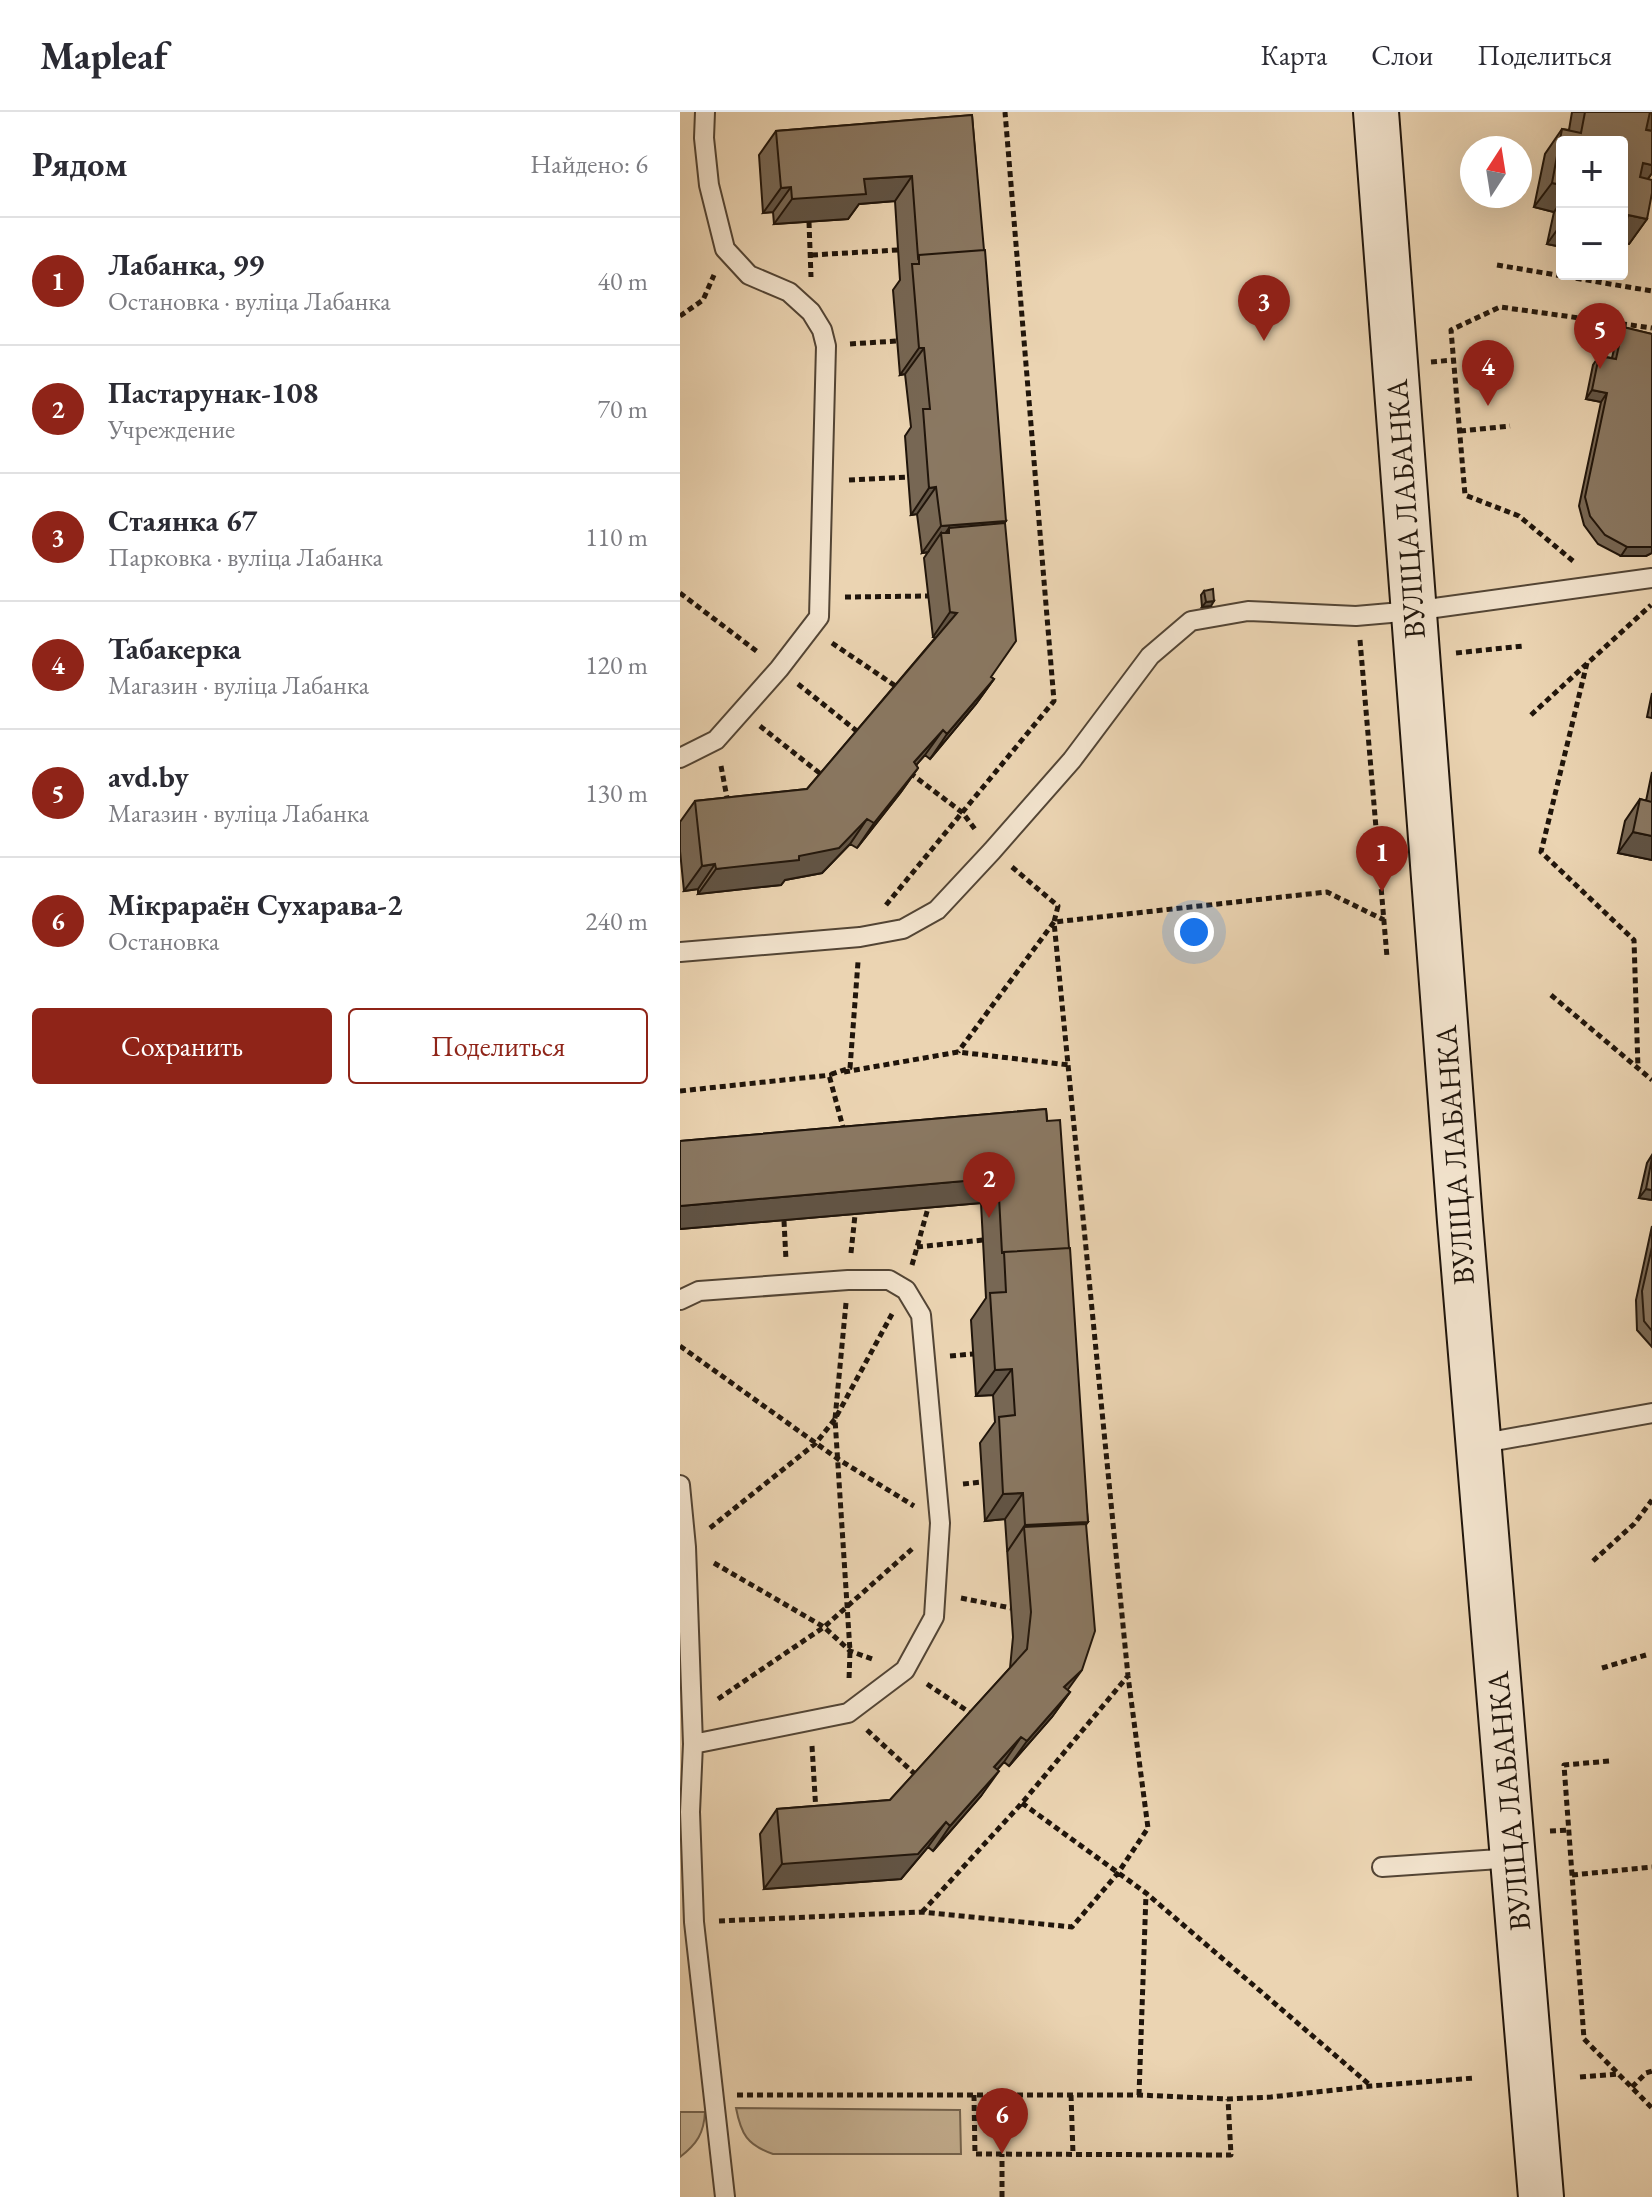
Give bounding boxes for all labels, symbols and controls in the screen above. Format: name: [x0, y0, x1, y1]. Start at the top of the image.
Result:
text: Mapleaf: [40, 31, 167, 80]
text: Карта: [1260, 37, 1327, 73]
text: Слои: [1371, 37, 1433, 73]
text: Поделиться: [1477, 37, 1612, 73]
north arrow: [1460, 136, 1532, 208]
map controls: [1556, 136, 1628, 280]
button: +: [1556, 136, 1628, 208]
text: Рядом: [32, 142, 127, 186]
text: Найдено: 6: [530, 147, 648, 181]
button: −: [1556, 208, 1628, 280]
text: Лабанка, 99: [108, 245, 264, 284]
text: 1: [51, 264, 65, 298]
text: 40 m: [598, 264, 648, 298]
pin: 3: [1238, 275, 1290, 341]
text: Остановка · вуліца Лабанка: [108, 284, 391, 318]
pin: 5: [1574, 303, 1626, 369]
pin: 4: [1462, 340, 1514, 406]
text: Пастарунак-108: [108, 373, 318, 412]
street label: ВУЛІЦА ЛАБАНКА: [1377, 378, 1434, 640]
text: 2: [51, 392, 65, 426]
text: 70 m: [598, 392, 648, 426]
text: Учреждение: [108, 412, 235, 446]
text: Стаянка 67: [108, 501, 257, 540]
text: 3: [51, 520, 65, 554]
text: 110 m: [585, 520, 648, 554]
text: Парковка · вуліца Лабанка: [108, 540, 383, 574]
text: Табакерка: [108, 629, 241, 668]
text: 4: [51, 648, 65, 682]
text: 120 m: [585, 648, 648, 682]
text: Магазин · вуліца Лабанка: [108, 668, 369, 702]
text: avd.by: [108, 757, 189, 796]
text: 5: [51, 776, 65, 810]
text: 130 m: [585, 776, 648, 810]
text: Магазин · вуліца Лабанка: [108, 796, 369, 830]
pin: 1: [1356, 826, 1408, 892]
text: Мікрараён Сухарава-2: [108, 885, 403, 924]
text: 6: [51, 904, 65, 938]
text: 240 m: [585, 904, 648, 938]
your location: [1174, 912, 1214, 952]
text: Остановка: [108, 924, 219, 958]
button: Сохранить: [32, 1008, 332, 1084]
button: Поделиться: [348, 1008, 648, 1084]
street label: ВУЛІЦА ЛАБАНКА: [1426, 1024, 1483, 1286]
pin: 2: [963, 1152, 1015, 1218]
street label: ВУЛІЦА ЛАБАНКА: [1478, 1669, 1539, 1932]
pin: 6: [976, 2088, 1028, 2154]

